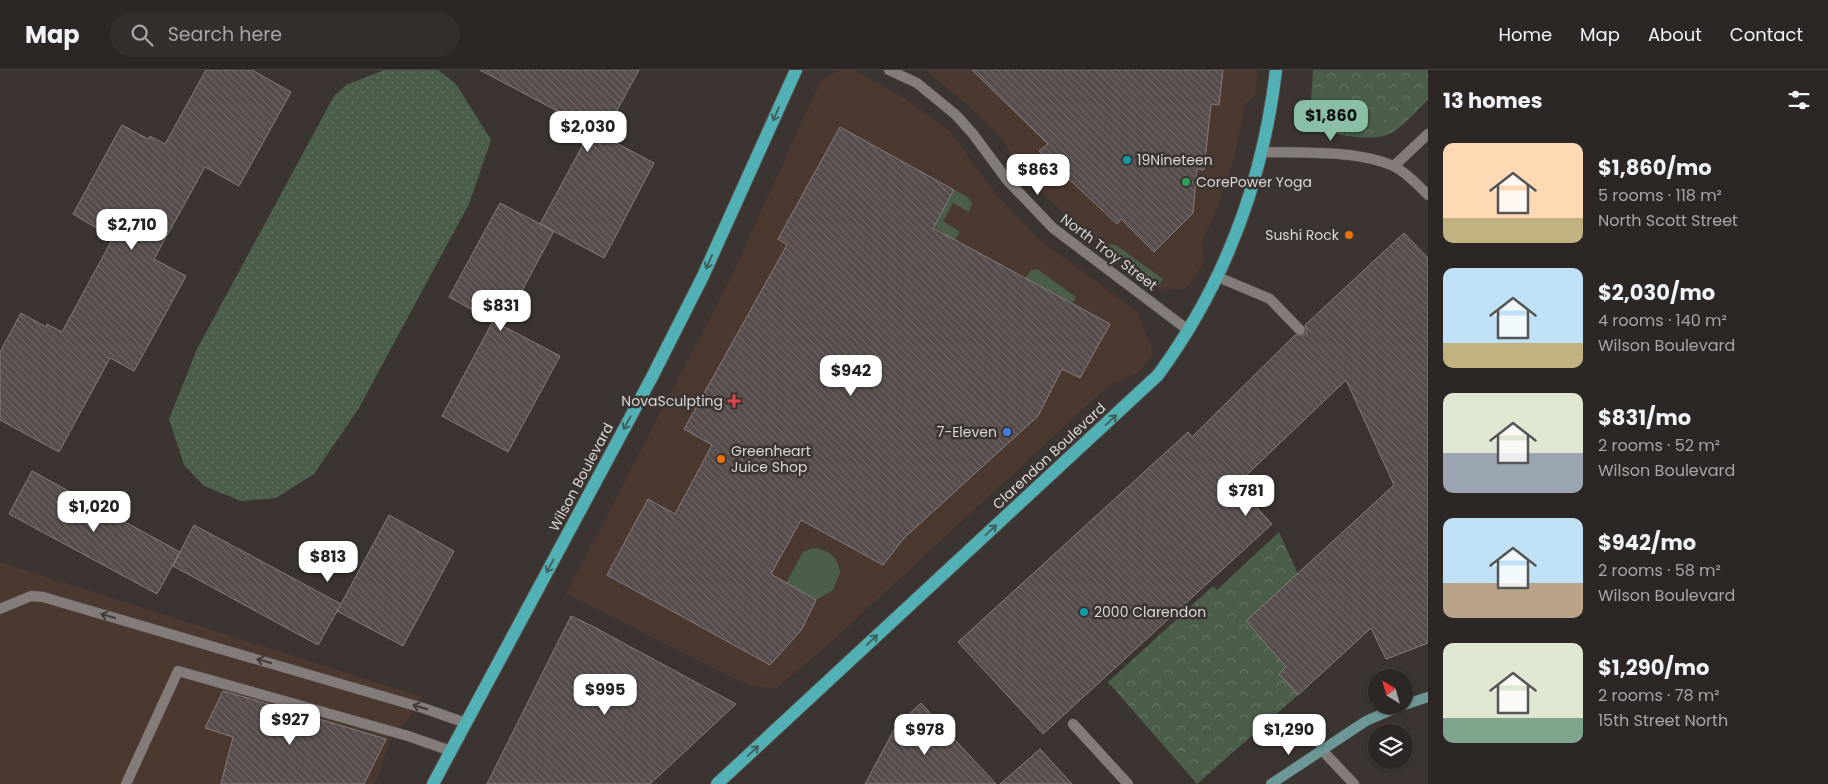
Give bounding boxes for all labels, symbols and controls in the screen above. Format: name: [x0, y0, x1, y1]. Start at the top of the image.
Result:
search box: [110, 12, 460, 57]
text: Map: [25, 18, 80, 51]
icon: search: [128, 21, 156, 49]
text: Search here: [168, 21, 282, 48]
text: Home: [1498, 22, 1552, 47]
text: Map: [1580, 22, 1620, 47]
text: About: [1648, 22, 1702, 47]
text: Contact: [1730, 22, 1803, 47]
text: 13 homes: [1443, 86, 1542, 115]
icon: filters: [1785, 86, 1813, 114]
pin: $1,860: [1290, 100, 1372, 142]
text: $1,860: [1305, 104, 1357, 127]
one-way arrow: [770, 106, 780, 121]
pin: $2,030: [547, 111, 629, 153]
text: $2,030: [561, 115, 615, 138]
place label: 19Nineteen: [1137, 150, 1213, 170]
text: $1,860/mo: [1598, 153, 1712, 182]
pin: $863: [1008, 154, 1068, 196]
marker: 19Nineteen: [1121, 154, 1133, 166]
text: $863: [1018, 158, 1058, 181]
icon: home: [1483, 163, 1543, 223]
place label: CorePower Yoga: [1196, 172, 1312, 192]
marker: CorePower Yoga: [1180, 176, 1192, 188]
text: 5 rooms · 118 m²: [1598, 184, 1722, 207]
pin: $2,710: [91, 208, 173, 251]
street label: North Troy Street: [1057, 209, 1161, 295]
text: North Scott Street: [1598, 209, 1738, 232]
text: $2,710: [107, 213, 157, 236]
place label: Sushi Rock: [1265, 225, 1340, 245]
marker: Sushi Rock: [1343, 229, 1355, 241]
one-way arrow: [703, 255, 713, 270]
text: $2,030/mo: [1598, 278, 1715, 307]
icon: home: [1483, 288, 1543, 348]
pin: $831: [471, 290, 531, 332]
text: $831: [483, 294, 519, 317]
text: 4 rooms · 140 m²: [1598, 309, 1727, 332]
text: Wilson Boulevard: [1598, 334, 1735, 357]
pin: $942: [821, 354, 881, 397]
text: $942: [831, 359, 871, 382]
place label: NovaSculpting: [621, 391, 723, 411]
marker: NovaSculpting: [727, 394, 741, 408]
street label: Clarendon Boulevard: [988, 398, 1110, 514]
text: $831/mo: [1598, 403, 1691, 432]
icon: home: [1483, 413, 1543, 473]
one-way arrow: [1104, 414, 1117, 426]
one-way arrow: [622, 415, 632, 430]
street label: Wilson Boulevard: [544, 419, 618, 535]
place label: 7-Eleven: [937, 422, 997, 442]
marker: 7-Eleven: [1001, 426, 1013, 438]
text: 2 rooms · 52 m²: [1598, 434, 1720, 457]
place label: Greenheart Juice Shop: [731, 441, 811, 477]
marker: Greenheart Juice Shop: [715, 453, 727, 465]
text: Wilson Boulevard: [1598, 459, 1735, 482]
pin: $781: [1216, 474, 1276, 517]
text: $781: [1228, 479, 1264, 502]
pin: $1,020: [53, 490, 135, 533]
text: $1,020: [68, 495, 120, 518]
one-way arrow: [985, 524, 998, 536]
text: $942/mo: [1598, 528, 1696, 557]
icon: home: [1483, 538, 1543, 598]
pin: $813: [298, 540, 358, 583]
text: $813: [310, 545, 346, 568]
one-way arrow: [545, 558, 555, 573]
text: 2 rooms · 58 m²: [1598, 559, 1721, 582]
text: Wilson Boulevard: [1598, 584, 1735, 607]
place label: 2000 Clarendon: [1094, 602, 1206, 622]
marker: 2000 Clarendon: [1078, 606, 1090, 618]
one-way arrow: [100, 610, 116, 620]
one-way arrow: [865, 634, 878, 646]
text: $1,290/mo: [1598, 653, 1709, 682]
one-way arrow: [256, 656, 272, 666]
icon: home: [1483, 663, 1543, 723]
north arrow: [1368, 669, 1412, 714]
map controls: [1368, 669, 1413, 769]
pin: $995: [575, 674, 635, 716]
text: $995: [585, 678, 625, 701]
text: 2 rooms · 78 m²: [1598, 684, 1720, 707]
one-way arrow: [412, 701, 428, 711]
pin: $927: [260, 704, 320, 746]
text: $927: [271, 708, 309, 731]
text: 15th Street North: [1598, 709, 1728, 732]
pin: $978: [895, 714, 955, 756]
pin: $1,290: [1248, 714, 1330, 756]
text: $978: [905, 718, 945, 741]
text: $1,290: [1264, 718, 1314, 741]
button: layers: [1368, 724, 1413, 769]
one-way arrow: [746, 745, 759, 757]

